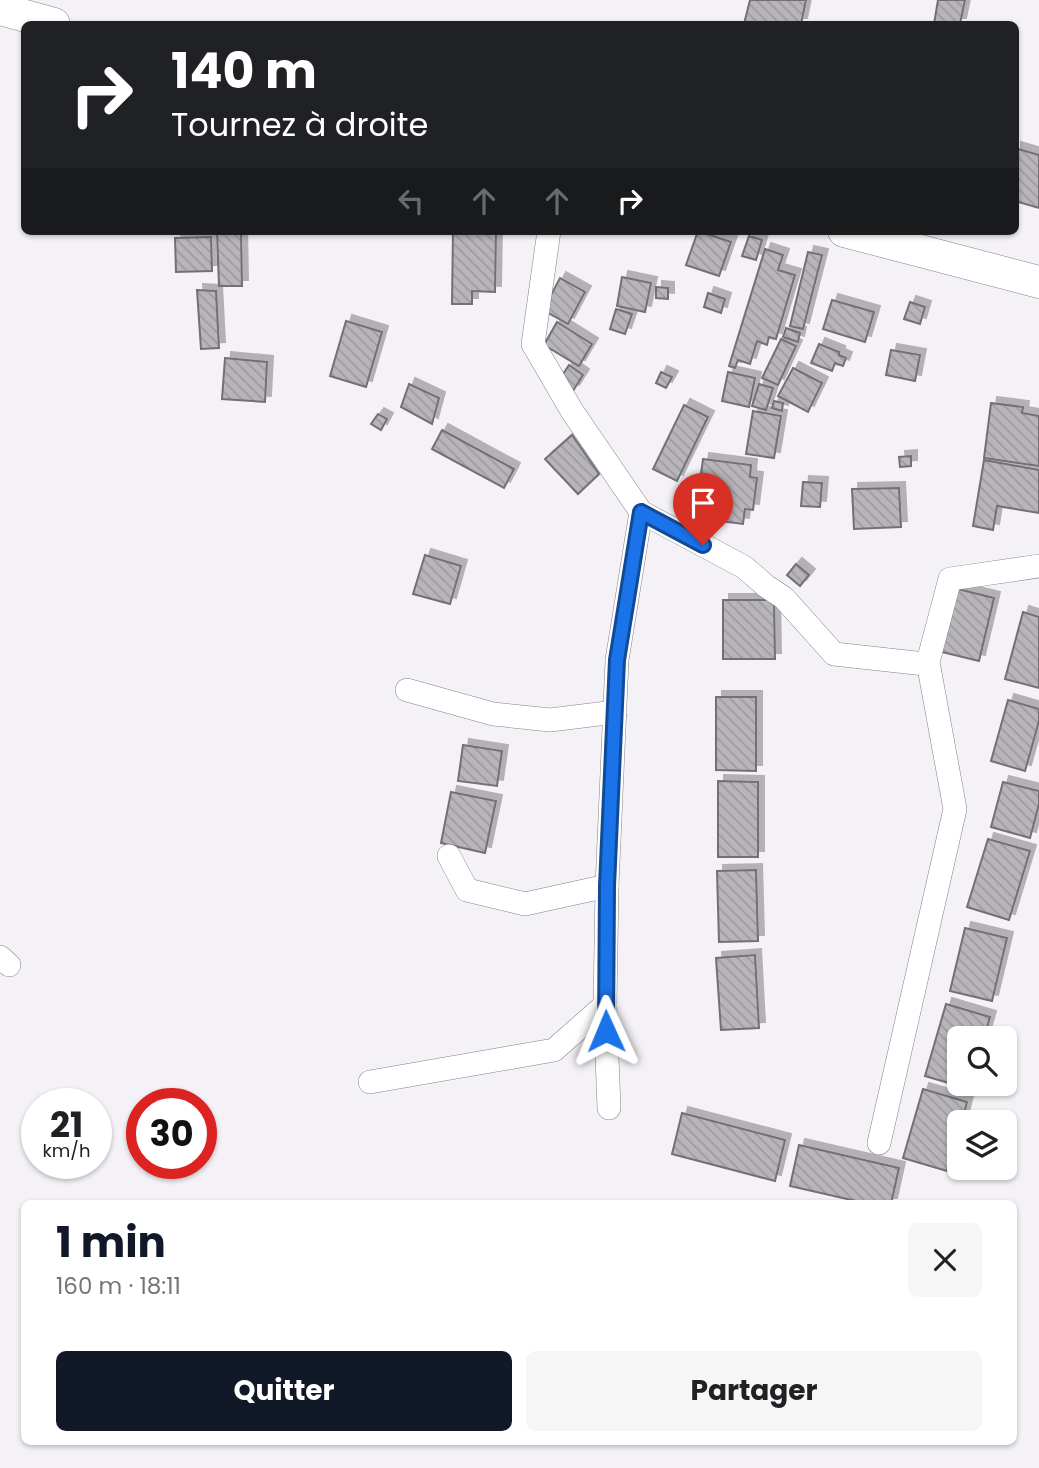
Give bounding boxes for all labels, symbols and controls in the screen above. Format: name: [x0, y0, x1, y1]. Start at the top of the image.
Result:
text: 140 m: [171, 37, 317, 105]
icon: right: [56, 49, 147, 140]
text: Tournez à droite: [171, 102, 428, 147]
icon: left: [392, 182, 430, 220]
icon: ahead: [465, 182, 503, 220]
icon: ahead: [538, 182, 576, 220]
icon: right: [611, 182, 649, 220]
pin: [673, 473, 733, 545]
icon: arrive: [684, 484, 722, 522]
position arrow: [569, 994, 643, 1068]
map controls: [947, 1026, 1017, 1180]
button: search: [947, 1026, 1017, 1096]
speed limit sign: 30: [126, 1088, 217, 1179]
text: 21: [50, 1100, 83, 1149]
button: layers: [947, 1110, 1017, 1180]
text: km/h: [43, 1138, 90, 1163]
text: 1 min: [56, 1213, 166, 1272]
button: close: [908, 1223, 982, 1297]
text: 160 m · 18:11: [56, 1270, 181, 1302]
button: Quitter: [56, 1351, 512, 1431]
button: Partager: [526, 1351, 982, 1431]

